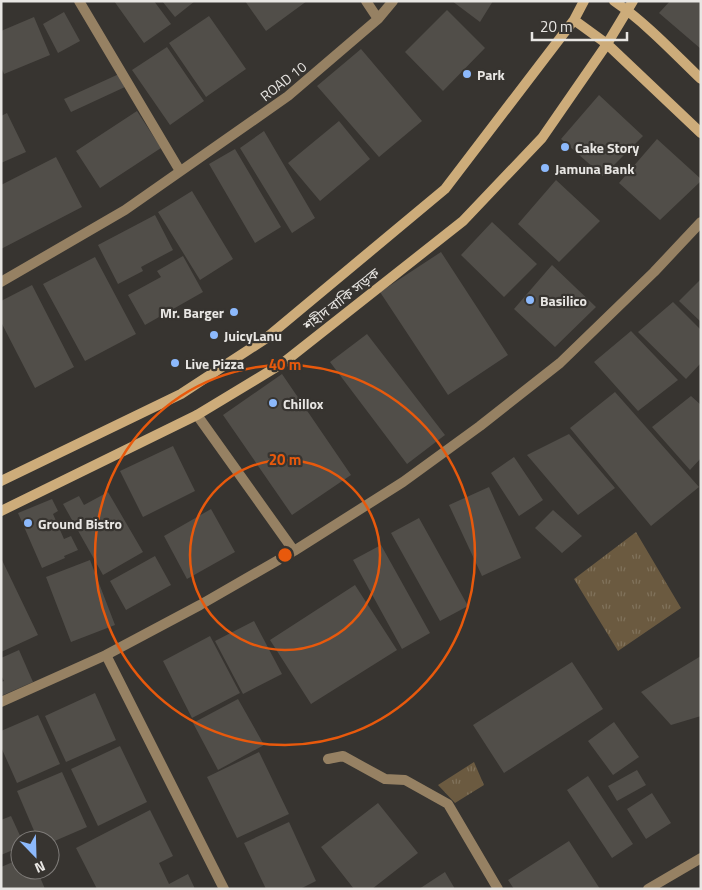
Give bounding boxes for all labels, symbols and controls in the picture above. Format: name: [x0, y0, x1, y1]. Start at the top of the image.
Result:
scale bar: [532, 10, 627, 42]
text: 20 m: [540, 15, 573, 38]
street label: ROAD 10: [255, 56, 311, 106]
place label: Park: [477, 64, 506, 85]
marker: Park: [461, 68, 473, 80]
place label: Cake Story: [575, 137, 639, 158]
marker: Cake Story: [559, 141, 571, 153]
place label: Jamuna Bank: [555, 158, 635, 179]
marker: Jamuna Bank: [539, 162, 551, 174]
street label: শহীদ বাকি সড়ক: [298, 262, 384, 336]
place label: Basilico: [540, 290, 587, 311]
marker: Basilico: [524, 294, 536, 306]
place label: Mr. Barger: [160, 302, 224, 323]
marker: Mr. Barger: [228, 306, 240, 318]
place label: JuicyLanu: [224, 325, 282, 346]
marker: JuicyLanu: [208, 329, 220, 341]
place label: Live Pizza: [185, 353, 244, 374]
text: 40 m: [269, 353, 301, 376]
marker: Live Pizza: [169, 357, 181, 369]
place label: Chillox: [283, 393, 324, 414]
marker: Chillox: [267, 397, 279, 409]
text: 20 m: [269, 448, 301, 471]
place label: Ground Bistro: [38, 513, 122, 534]
marker: Ground Bistro: [22, 517, 34, 529]
centre of rings: [276, 546, 294, 564]
north arrow: [10, 830, 60, 880]
text: N: [32, 856, 49, 879]

